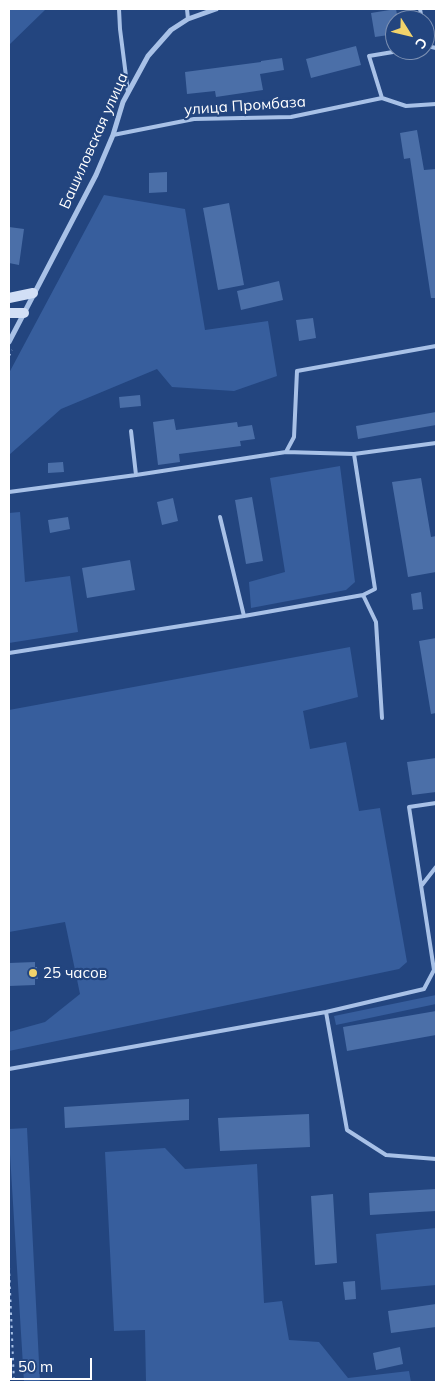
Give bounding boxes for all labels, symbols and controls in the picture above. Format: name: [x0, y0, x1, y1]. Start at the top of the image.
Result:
north arrow: [385, 10, 435, 60]
text: С: [411, 34, 431, 52]
street label: Башиловская улица: [56, 70, 132, 212]
street label: улица Промбаза: [184, 93, 306, 119]
place label: 25 часов: [43, 964, 107, 982]
marker: 25 часов: [27, 967, 39, 979]
scale bar: [12, 1348, 95, 1380]
text: 50 m: [18, 1357, 53, 1376]

